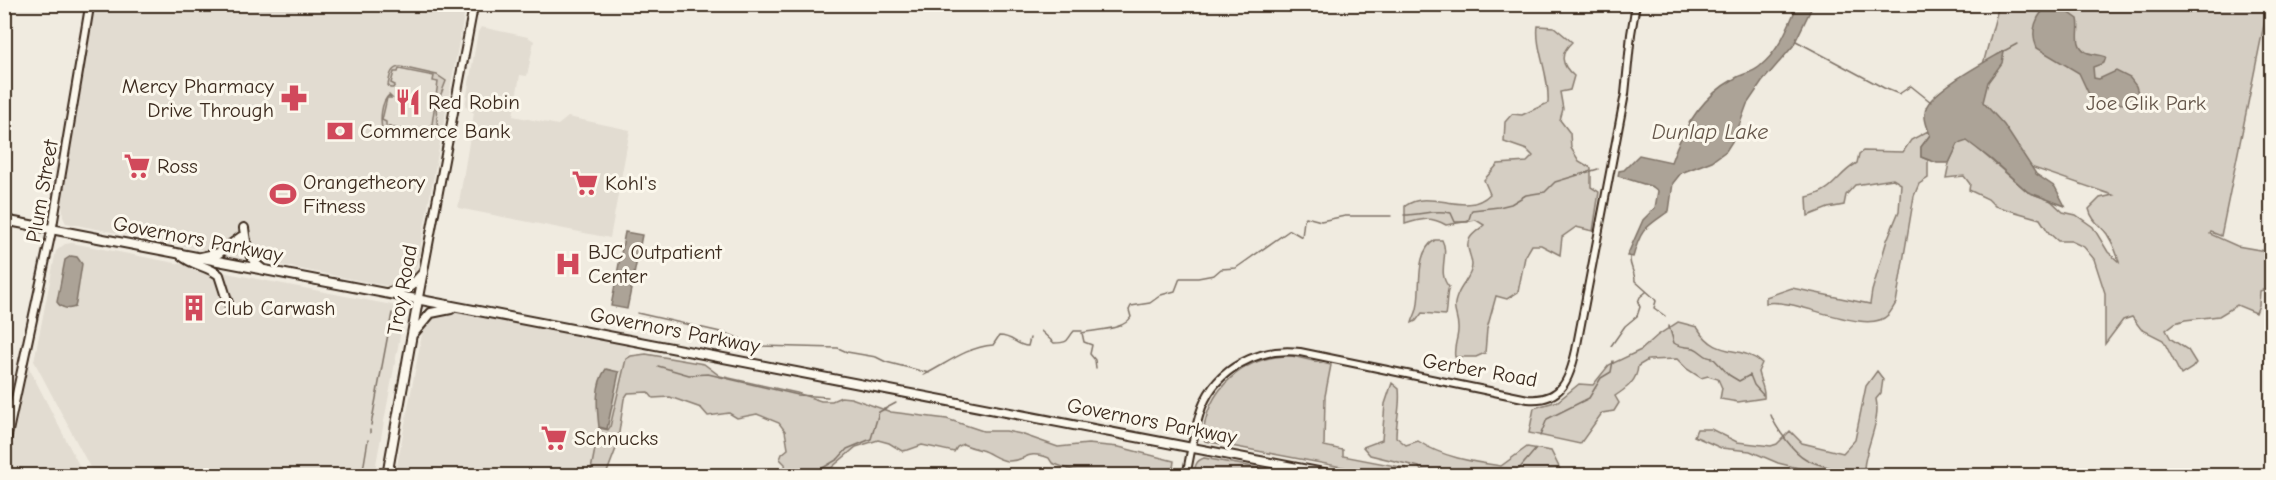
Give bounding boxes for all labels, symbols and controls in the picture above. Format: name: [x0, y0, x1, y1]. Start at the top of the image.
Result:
place label: Mercy Pharmacy Drive Through: [122, 74, 275, 122]
pharmacy icon: Mercy Pharmacy Drive Through: [279, 83, 309, 113]
restaurant icon: Red Robin: [393, 87, 423, 117]
place label: Red Robin: [428, 90, 520, 114]
park label: Joe Glik Park: [2086, 91, 2206, 115]
bank icon: Commerce Bank: [325, 116, 355, 146]
place label: Commerce Bank: [360, 119, 510, 143]
water label: Dunlap Lake: [1652, 119, 1768, 145]
street label: Plum Street: [21, 137, 63, 244]
supermarket icon: Ross: [122, 151, 152, 181]
place label: Ross: [157, 154, 198, 178]
supermarket icon: Kohl's: [570, 168, 600, 198]
place label: Orangetheory Fitness: [303, 170, 426, 218]
place label: Kohl's: [605, 171, 657, 195]
sports icon: Orangetheory Fitness: [268, 179, 298, 209]
street label: Governors Parkway: [111, 211, 286, 267]
place label: BJC Outpatient Center: [588, 240, 723, 288]
street label: Troy Road: [382, 243, 422, 337]
hospital icon: BJC Outpatient Center: [553, 249, 583, 279]
building icon: Club Carwash: [179, 293, 209, 323]
place label: Club Carwash: [214, 296, 336, 320]
street label: Governors Parkway: [588, 302, 763, 358]
street label: Gerber Road: [1421, 348, 1539, 392]
street label: Governors Parkway: [1065, 393, 1240, 449]
supermarket icon: Schnucks: [539, 423, 569, 453]
place label: Schnucks: [574, 426, 658, 450]

